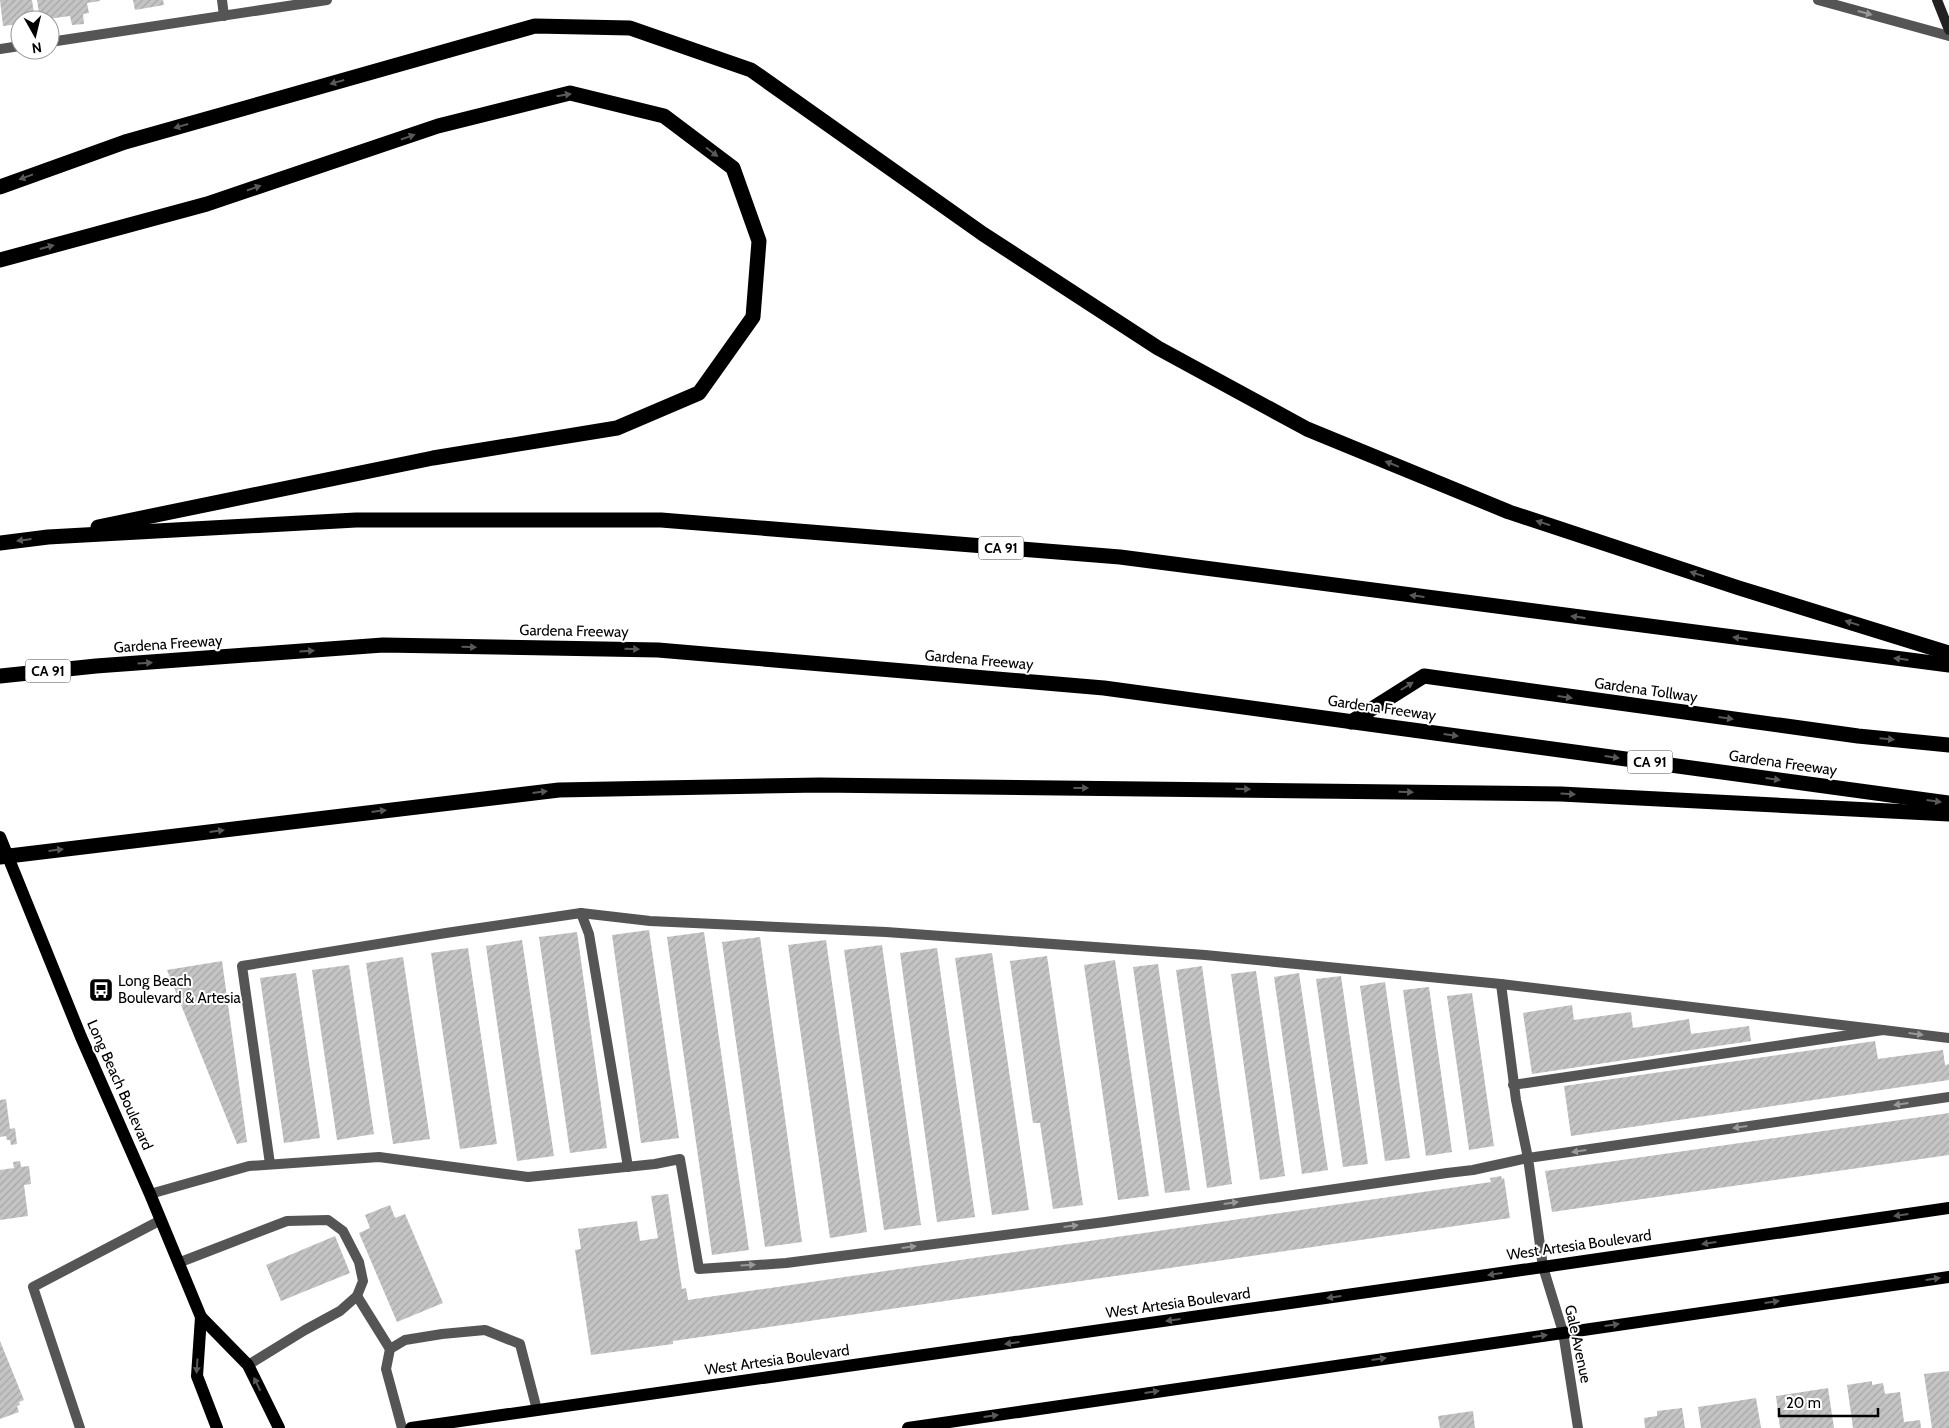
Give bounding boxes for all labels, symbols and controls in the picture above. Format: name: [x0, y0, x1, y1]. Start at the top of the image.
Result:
one-way arrow: [1857, 9, 1872, 17]
north arrow: [10, 10, 60, 60]
text: N: [31, 38, 43, 57]
one-way arrow: [329, 78, 344, 86]
one-way arrow: [557, 91, 573, 99]
one-way arrow: [173, 123, 188, 131]
one-way arrow: [400, 132, 415, 140]
one-way arrow: [705, 147, 719, 157]
one-way arrow: [19, 174, 34, 181]
one-way arrow: [246, 184, 261, 192]
one-way arrow: [40, 243, 55, 251]
one-way arrow: [1385, 459, 1399, 467]
one-way arrow: [1535, 519, 1550, 527]
one-way arrow: [16, 536, 32, 544]
road number: CA 91: [978, 536, 1024, 560]
one-way arrow: [1690, 570, 1705, 577]
one-way arrow: [1409, 592, 1425, 600]
one-way arrow: [1570, 613, 1586, 621]
one-way arrow: [1845, 618, 1860, 626]
street label: Gardena Freeway: [519, 621, 629, 641]
street label: Gardena Freeway: [113, 631, 223, 657]
one-way arrow: [1731, 634, 1747, 642]
one-way arrow: [462, 643, 478, 651]
one-way arrow: [624, 646, 640, 654]
street label: Gardena Freeway: [924, 646, 1035, 674]
one-way arrow: [299, 647, 315, 655]
one-way arrow: [1892, 655, 1908, 663]
one-way arrow: [137, 658, 153, 666]
road number: CA 91: [26, 659, 70, 682]
street label: Gardena Tollway: [1593, 674, 1699, 706]
one-way arrow: [1400, 682, 1414, 691]
street label: Gardena Freeway: [1327, 691, 1438, 725]
one-way arrow: [1557, 693, 1573, 701]
one-way arrow: [1718, 715, 1734, 723]
one-way arrow: [1443, 731, 1459, 739]
one-way arrow: [1879, 735, 1895, 743]
street label: Gardena Freeway: [1728, 746, 1839, 780]
road number: CA 91: [1628, 750, 1672, 774]
one-way arrow: [1605, 753, 1621, 761]
one-way arrow: [1766, 775, 1782, 783]
one-way arrow: [1073, 784, 1089, 792]
one-way arrow: [1236, 786, 1252, 794]
one-way arrow: [532, 788, 548, 796]
one-way arrow: [1398, 788, 1414, 796]
one-way arrow: [1561, 791, 1577, 799]
one-way arrow: [1927, 797, 1943, 805]
one-way arrow: [371, 807, 387, 815]
one-way arrow: [209, 827, 225, 835]
one-way arrow: [48, 846, 64, 854]
place label: Long Beach Boulevard & Artesia: [118, 972, 241, 1007]
bus stop icon: Long Beach Boulevard & Artesia: [88, 977, 114, 1003]
street label: Long Beach Boulevard: [83, 1017, 157, 1153]
one-way arrow: [1908, 1030, 1924, 1038]
one-way arrow: [1892, 1100, 1908, 1108]
one-way arrow: [1732, 1123, 1748, 1131]
one-way arrow: [1571, 1147, 1587, 1155]
one-way arrow: [1224, 1199, 1240, 1207]
one-way arrow: [1892, 1211, 1908, 1219]
one-way arrow: [1063, 1222, 1079, 1230]
street label: West Artesia Boulevard: [1505, 1226, 1653, 1264]
one-way arrow: [1701, 1239, 1717, 1247]
one-way arrow: [902, 1243, 918, 1251]
one-way arrow: [740, 1261, 756, 1269]
one-way arrow: [1487, 1270, 1503, 1278]
one-way arrow: [1926, 1275, 1942, 1283]
street label: West Artesia Boulevard: [1104, 1284, 1252, 1322]
one-way arrow: [1326, 1293, 1342, 1301]
one-way arrow: [1765, 1298, 1781, 1306]
street label: Gale Avenue: [1561, 1303, 1595, 1385]
one-way arrow: [1165, 1316, 1181, 1324]
one-way arrow: [1604, 1321, 1620, 1329]
one-way arrow: [1532, 1331, 1548, 1339]
one-way arrow: [1004, 1339, 1020, 1347]
street label: West Artesia Boulevard: [703, 1341, 851, 1379]
one-way arrow: [1371, 1355, 1387, 1363]
one-way arrow: [193, 1358, 201, 1374]
one-way arrow: [253, 1377, 261, 1391]
scale bar: [1779, 1386, 1878, 1418]
one-way arrow: [1144, 1388, 1160, 1396]
text: 20 m: [1786, 1394, 1821, 1412]
one-way arrow: [983, 1412, 999, 1420]

